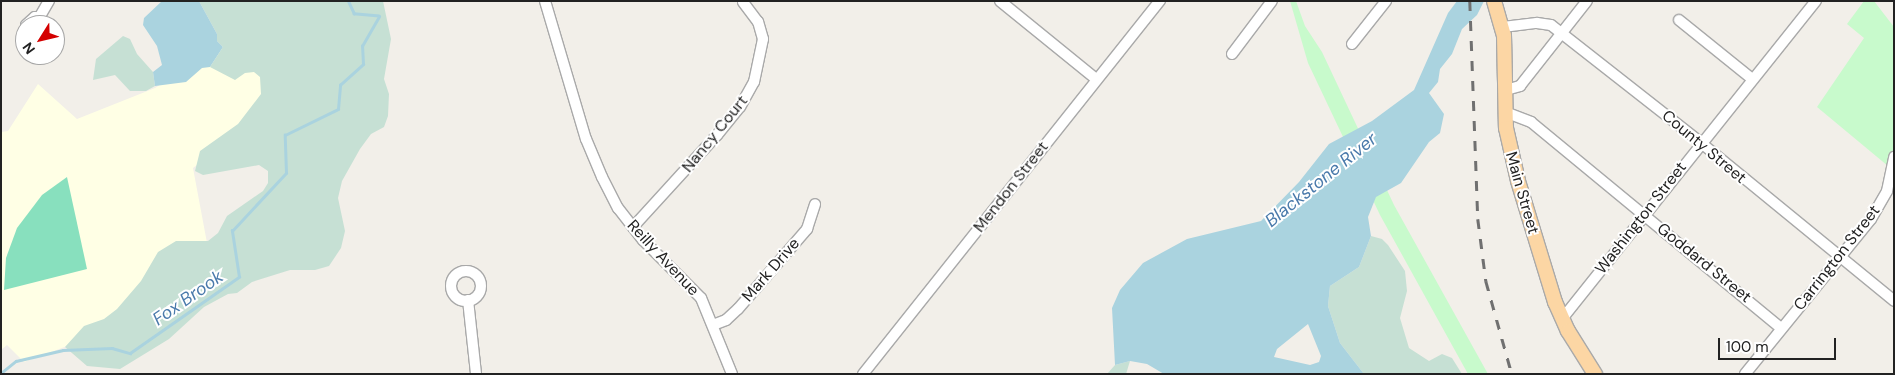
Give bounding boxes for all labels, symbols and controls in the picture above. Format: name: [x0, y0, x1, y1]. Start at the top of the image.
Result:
north arrow: [15, 15, 65, 65]
text: N: [18, 39, 39, 58]
street label: Nancy Court: [678, 92, 752, 176]
street label: County Street: [1658, 106, 1750, 188]
water label: Blackstone River: [1261, 128, 1381, 232]
street label: Mendon Street: [970, 138, 1052, 236]
street label: Main Street: [1501, 150, 1543, 236]
street label: Washington Street: [1591, 158, 1691, 278]
street label: Carrington Street: [1790, 202, 1884, 314]
street label: Reilly Avenue: [623, 216, 703, 300]
street label: Goddard Street: [1653, 219, 1755, 307]
street label: Mark Drive: [738, 234, 804, 306]
water label: Fox Brook: [149, 266, 227, 330]
scale bar: [1720, 328, 1838, 360]
text: 100 m: [1726, 337, 1769, 357]

